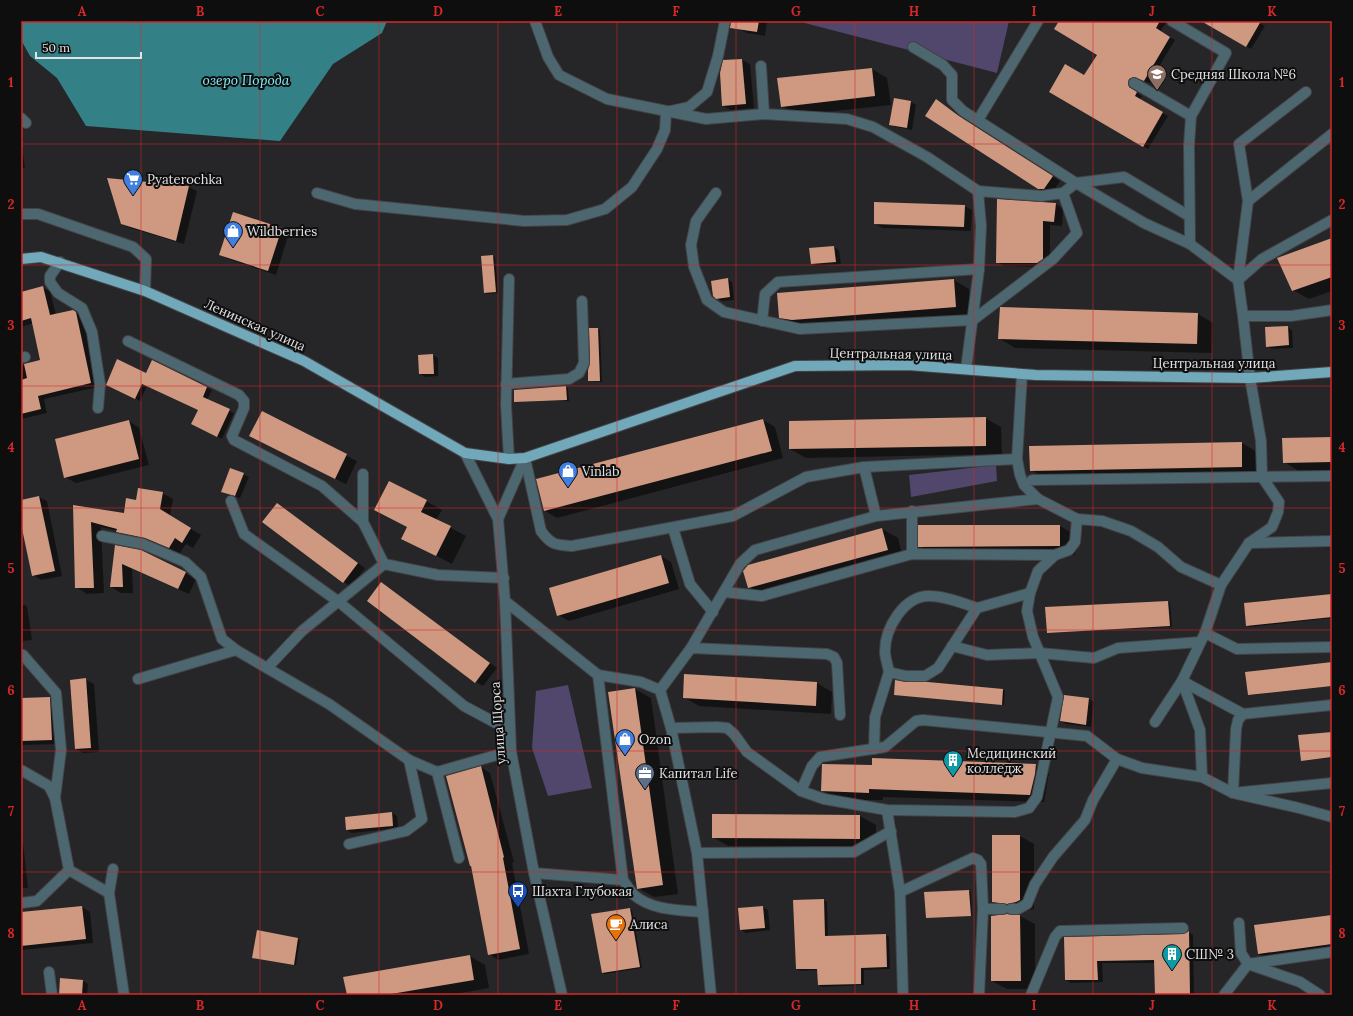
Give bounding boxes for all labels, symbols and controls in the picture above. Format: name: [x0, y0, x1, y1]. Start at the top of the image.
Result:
text: A: [78, 3, 87, 20]
text: B: [196, 3, 205, 20]
text: C: [316, 3, 325, 20]
text: D: [433, 3, 443, 20]
text: E: [554, 3, 562, 20]
text: F: [672, 3, 680, 20]
text: G: [791, 3, 801, 20]
text: H: [909, 3, 919, 20]
text: I: [1031, 3, 1037, 20]
text: J: [1149, 3, 1155, 20]
text: K: [1267, 3, 1277, 20]
scale bar: [36, 34, 141, 60]
text: 50 m: [42, 40, 70, 55]
school or university icon: Средняя Школа №6: [1146, 63, 1168, 91]
place label: Средняя Школа №6: [1171, 66, 1296, 83]
water label: озеро Порода: [203, 71, 290, 89]
text: 1: [8, 74, 14, 91]
text: 1: [1339, 74, 1345, 91]
supermarket icon: Pyaterochka: [122, 168, 144, 196]
place label: Pyaterochka: [147, 171, 222, 188]
text: 2: [8, 196, 15, 213]
text: 2: [1339, 196, 1346, 213]
shop icon: Wildberries: [222, 220, 244, 248]
place label: Wildberries: [247, 223, 317, 240]
street label: Ленинская улица: [202, 295, 308, 355]
text: 3: [7, 317, 15, 334]
text: 3: [1338, 317, 1346, 334]
street label: Центральная улица: [829, 344, 953, 364]
street label: Центральная улица: [1153, 355, 1276, 372]
text: 4: [7, 439, 15, 456]
text: 4: [1338, 439, 1346, 456]
shop icon: Vinlab: [557, 460, 579, 488]
place label: Vinlab: [581, 463, 620, 480]
text: 5: [7, 560, 15, 577]
text: 5: [1338, 560, 1346, 577]
street label: улица Щорса: [487, 681, 509, 765]
text: 6: [7, 682, 15, 699]
text: 6: [1338, 682, 1346, 699]
shop icon: Ozon: [614, 728, 636, 756]
place label: Ozon: [639, 731, 671, 748]
place label: Медицинский колледж: [967, 745, 1056, 777]
building icon: Медицинский колледж: [942, 749, 964, 777]
office icon: Капитал Life: [634, 762, 656, 790]
place label: Капитал Life: [659, 765, 738, 782]
text: 7: [8, 803, 14, 820]
text: 7: [1339, 803, 1345, 820]
bus stop icon: Шахта Глубокая: [507, 880, 529, 908]
place label: Шахта Глубокая: [532, 883, 632, 900]
cafe icon: Алиса: [605, 913, 627, 941]
place label: Алиса: [629, 916, 668, 933]
text: 8: [7, 925, 15, 942]
text: 8: [1338, 925, 1346, 942]
building icon: СШ№ 3: [1161, 943, 1183, 971]
place label: СШ№ 3: [1186, 946, 1234, 963]
text: A: [78, 997, 87, 1014]
text: B: [196, 997, 205, 1014]
text: C: [316, 997, 325, 1014]
text: D: [433, 997, 443, 1014]
text: E: [554, 997, 562, 1014]
text: F: [672, 997, 680, 1014]
text: G: [791, 997, 801, 1014]
text: H: [909, 997, 919, 1014]
text: I: [1031, 997, 1037, 1014]
text: J: [1149, 997, 1155, 1014]
text: K: [1267, 997, 1277, 1014]

